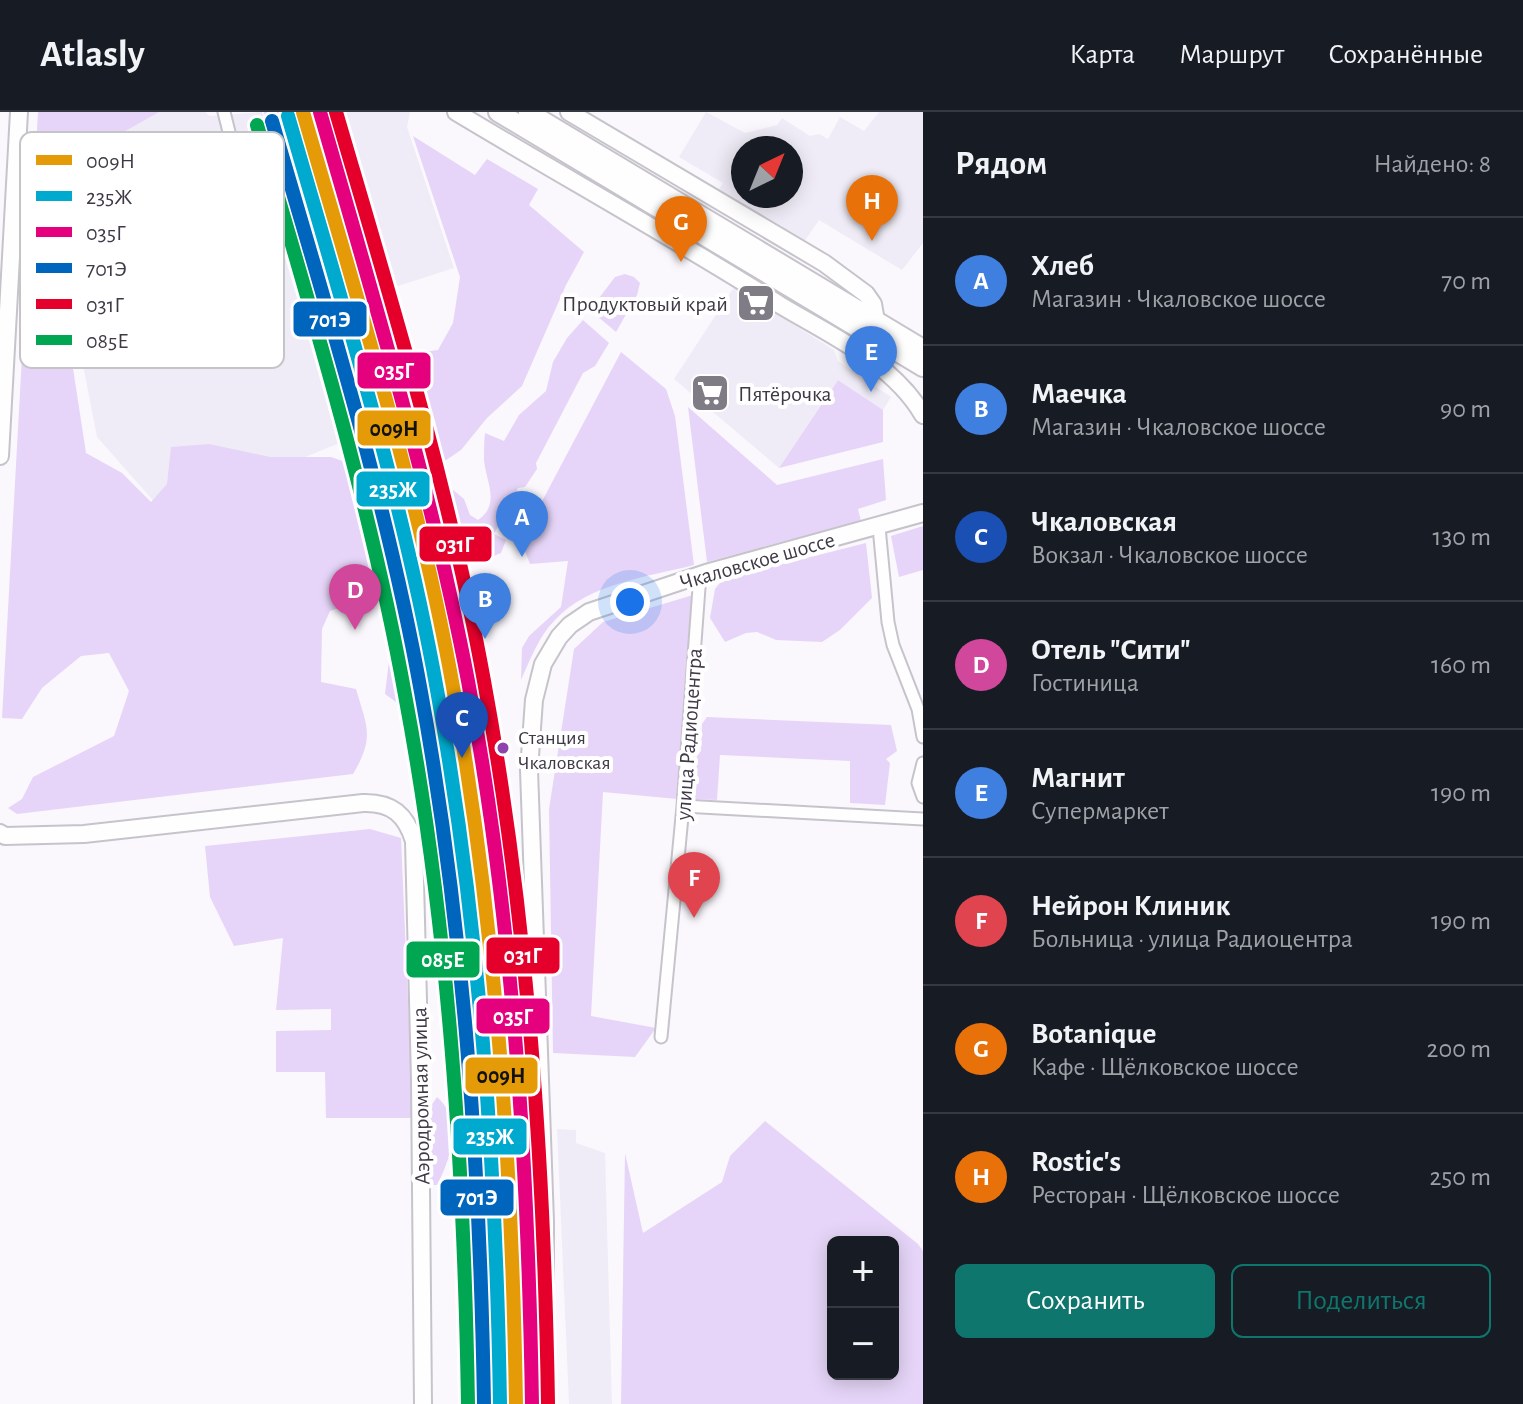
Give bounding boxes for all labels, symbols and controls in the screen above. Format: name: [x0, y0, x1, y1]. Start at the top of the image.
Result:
text: Atlasly: [40, 36, 145, 74]
text: Карта: [1069, 41, 1135, 69]
text: Маршрут: [1179, 41, 1284, 69]
text: Сохранённые: [1328, 41, 1483, 69]
legend: [20, 132, 284, 368]
north arrow: [731, 136, 803, 208]
text: Рядом: [955, 147, 1047, 181]
text: 009Н: [86, 150, 135, 172]
text: Найдено: 8: [1374, 151, 1491, 177]
pin: H: [846, 175, 898, 241]
text: 235Ж: [86, 186, 132, 208]
pin: G: [655, 196, 707, 262]
text: 035Г: [86, 222, 126, 244]
text: Хлеб: [1031, 251, 1094, 281]
text: 701Э: [86, 258, 127, 280]
text: A: [973, 268, 989, 294]
text: 70 m: [1441, 268, 1491, 294]
supermarket icon: Продуктовый край: [735, 282, 777, 324]
text: Магазин · Чкаловское шоссе: [1031, 286, 1326, 312]
place label: Продуктовый край: [562, 293, 728, 315]
text: 031Г: [86, 294, 124, 316]
line badge: 701Э: [292, 300, 368, 338]
text: 701Э: [309, 309, 351, 331]
pin: E: [845, 326, 897, 392]
text: 085Е: [86, 330, 129, 352]
line badge: 035Г: [356, 351, 432, 390]
text: 035Г: [374, 360, 414, 382]
supermarket icon: Пятёрочка: [689, 372, 731, 414]
text: Маечка: [1031, 379, 1127, 409]
place label: Пятёрочка: [738, 383, 832, 405]
text: B: [973, 396, 989, 422]
text: 90 m: [1440, 396, 1491, 422]
line badge: 009Н: [356, 409, 432, 447]
text: Магазин · Чкаловское шоссе: [1031, 414, 1326, 440]
text: 009Н: [369, 418, 419, 440]
line badge: 235Ж: [355, 470, 431, 508]
text: 235Ж: [369, 479, 417, 501]
pin: A: [496, 491, 548, 557]
text: Чкаловская: [1031, 507, 1177, 537]
text: C: [974, 524, 988, 550]
text: 130 m: [1433, 524, 1491, 550]
line badge: 031Г: [418, 525, 493, 563]
street label: Чкаловское шоссе: [677, 528, 837, 594]
text: 031Г: [435, 534, 475, 556]
text: Вокзал · Чкаловское шоссе: [1031, 542, 1308, 568]
pin: D: [329, 564, 381, 630]
pin: B: [459, 573, 511, 639]
your location: [610, 582, 650, 622]
text: Отель "Сити": [1031, 635, 1191, 665]
street label: улица Радиоцентра: [672, 647, 706, 822]
text: D: [972, 652, 990, 678]
text: 160 m: [1431, 652, 1491, 678]
text: Гостиница: [1031, 670, 1139, 696]
pin: C: [436, 692, 488, 758]
place label: Станция Чкаловская: [518, 728, 611, 773]
marker: Станция Чкаловская: [495, 740, 511, 756]
text: Магнит: [1031, 763, 1125, 793]
text: E: [974, 780, 988, 806]
text: 190 m: [1431, 780, 1491, 806]
text: Супермаркет: [1031, 798, 1169, 824]
pin: F: [668, 852, 720, 918]
text: Нейрон Клиник: [1031, 891, 1230, 921]
text: F: [975, 908, 987, 934]
text: 190 m: [1431, 908, 1491, 934]
text: Больница · улица Радиоцентра: [1031, 926, 1353, 952]
line badge: 031Г: [485, 936, 561, 975]
line badge: 085Е: [405, 940, 481, 979]
text: 031Г: [503, 945, 543, 967]
text: 085Е: [421, 949, 465, 971]
line badge: 035Г: [475, 997, 551, 1035]
text: 035Г: [493, 1006, 533, 1028]
street label: Аэродромная улица: [408, 1007, 434, 1185]
text: Botanique: [1031, 1019, 1157, 1049]
text: G: [973, 1036, 989, 1062]
text: 200 m: [1427, 1036, 1491, 1062]
text: Кафе · Щёлковское шоссе: [1031, 1054, 1299, 1080]
line badge: 009Н: [464, 1056, 539, 1095]
text: 009Н: [476, 1065, 526, 1087]
line badge: 235Ж: [452, 1117, 528, 1156]
text: 235Ж: [466, 1126, 514, 1148]
text: Rostic's: [1031, 1147, 1121, 1177]
text: H: [972, 1164, 990, 1190]
text: 250 m: [1429, 1164, 1491, 1190]
line badge: 701Э: [439, 1178, 515, 1217]
text: Ресторан · Щёлковское шоссе: [1031, 1182, 1340, 1208]
text: 701Э: [456, 1187, 498, 1209]
map controls: [827, 1236, 899, 1380]
button: +: [827, 1236, 899, 1308]
button: Сохранить: [955, 1264, 1215, 1338]
button: Поделиться: [1231, 1264, 1491, 1338]
button: −: [827, 1308, 899, 1380]

